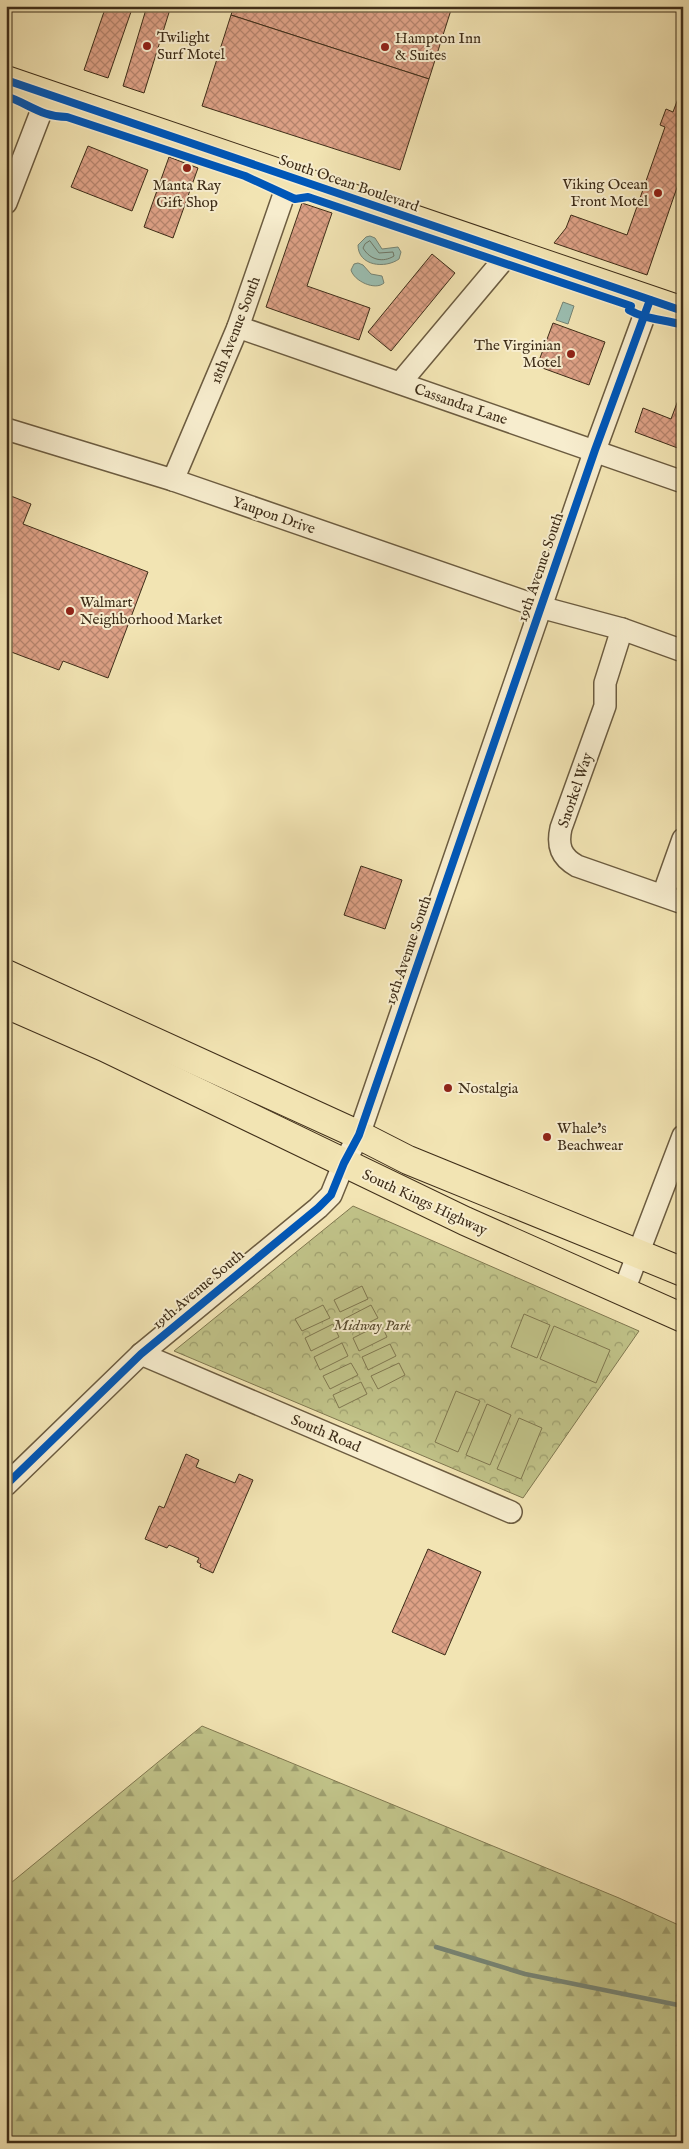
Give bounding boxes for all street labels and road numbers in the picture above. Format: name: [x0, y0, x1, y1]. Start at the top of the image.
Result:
street label: South Ocean Boulevard: [276, 151, 422, 217]
street label: 18th Avenue South: [206, 274, 265, 387]
street label: Cassandra Lane: [412, 380, 510, 429]
street label: Yaupon Drive: [230, 492, 318, 539]
street label: 19th Avenue South: [513, 510, 568, 624]
street label: Snorkel Way: [554, 749, 597, 830]
street label: 19th Avenue South: [381, 893, 436, 1007]
street label: South Kings Highway: [359, 1165, 491, 1240]
street label: 19th Avenue South: [148, 1245, 248, 1333]
street label: South Road: [288, 1410, 364, 1457]

